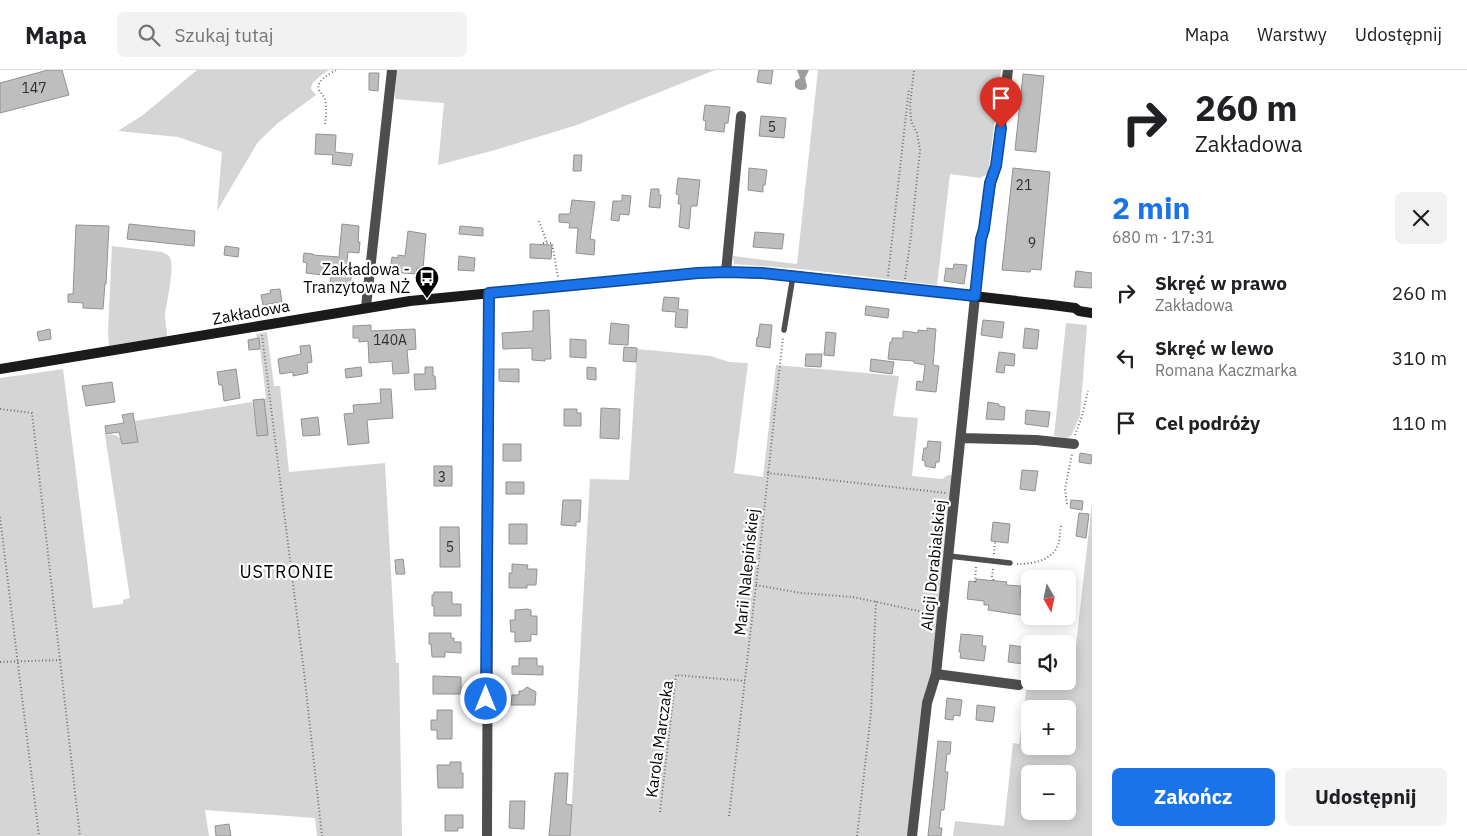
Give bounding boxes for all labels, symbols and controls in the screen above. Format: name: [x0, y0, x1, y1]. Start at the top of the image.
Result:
search box: [117, 12, 467, 57]
text: Mapa: [25, 19, 87, 51]
icon: search: [135, 21, 163, 49]
text: Szukaj tutaj: [175, 23, 274, 47]
text: Mapa: [1185, 23, 1229, 46]
text: Warstwy: [1257, 23, 1327, 46]
text: Udostępnij: [1355, 23, 1442, 46]
pin: [980, 77, 1022, 128]
house number: 147: [21, 79, 47, 97]
icon: arrive: [987, 84, 1015, 112]
text: 260 m: [1195, 85, 1298, 131]
icon: right: [1112, 90, 1177, 155]
house number: 5: [768, 118, 776, 136]
text: Zakładowa: [1195, 129, 1302, 158]
house number: 21: [1016, 176, 1032, 194]
text: 2 min: [1112, 188, 1190, 227]
button: close: [1395, 192, 1447, 244]
text: 680 m · 17:31: [1112, 227, 1214, 247]
house number: 9: [1028, 234, 1036, 252]
place label: Zakładowa - Tranzytowa NŻ: [303, 259, 410, 297]
bus stop icon: Zakładowa - Tranzytowa NŻ: [414, 265, 440, 299]
text: Skręć w prawo: [1155, 271, 1287, 295]
icon: right: [1112, 279, 1140, 307]
text: 260 m: [1392, 281, 1447, 305]
street label: Zakładowa: [211, 295, 292, 329]
text: Zakładowa: [1155, 295, 1233, 315]
house number: 140A: [373, 331, 407, 349]
text: Skręć w lewo: [1155, 336, 1274, 360]
icon: left: [1112, 344, 1140, 372]
text: 310 m: [1392, 346, 1447, 370]
text: Romana Kaczmarka: [1155, 360, 1297, 380]
icon: arrive: [1112, 409, 1140, 437]
text: Cel podróży: [1155, 411, 1260, 435]
text: 110 m: [1392, 411, 1447, 435]
house number: 3: [438, 468, 446, 486]
street label: Alicji Dorabialskiej: [916, 498, 950, 632]
street label: Marii Nalepińskiej: [729, 508, 763, 636]
house number: 5: [446, 538, 454, 556]
district label: USTRONIE: [239, 560, 335, 583]
north arrow: [1021, 570, 1076, 625]
map controls: [1021, 570, 1076, 820]
button: sound: [1021, 635, 1076, 690]
position arrow: [459, 672, 511, 724]
street label: Karola Marczaka: [641, 679, 677, 799]
button: +: [1021, 700, 1076, 755]
button: −: [1021, 765, 1076, 820]
button: Zakończ: [1112, 768, 1275, 826]
button: Udostępnij: [1285, 768, 1447, 826]

